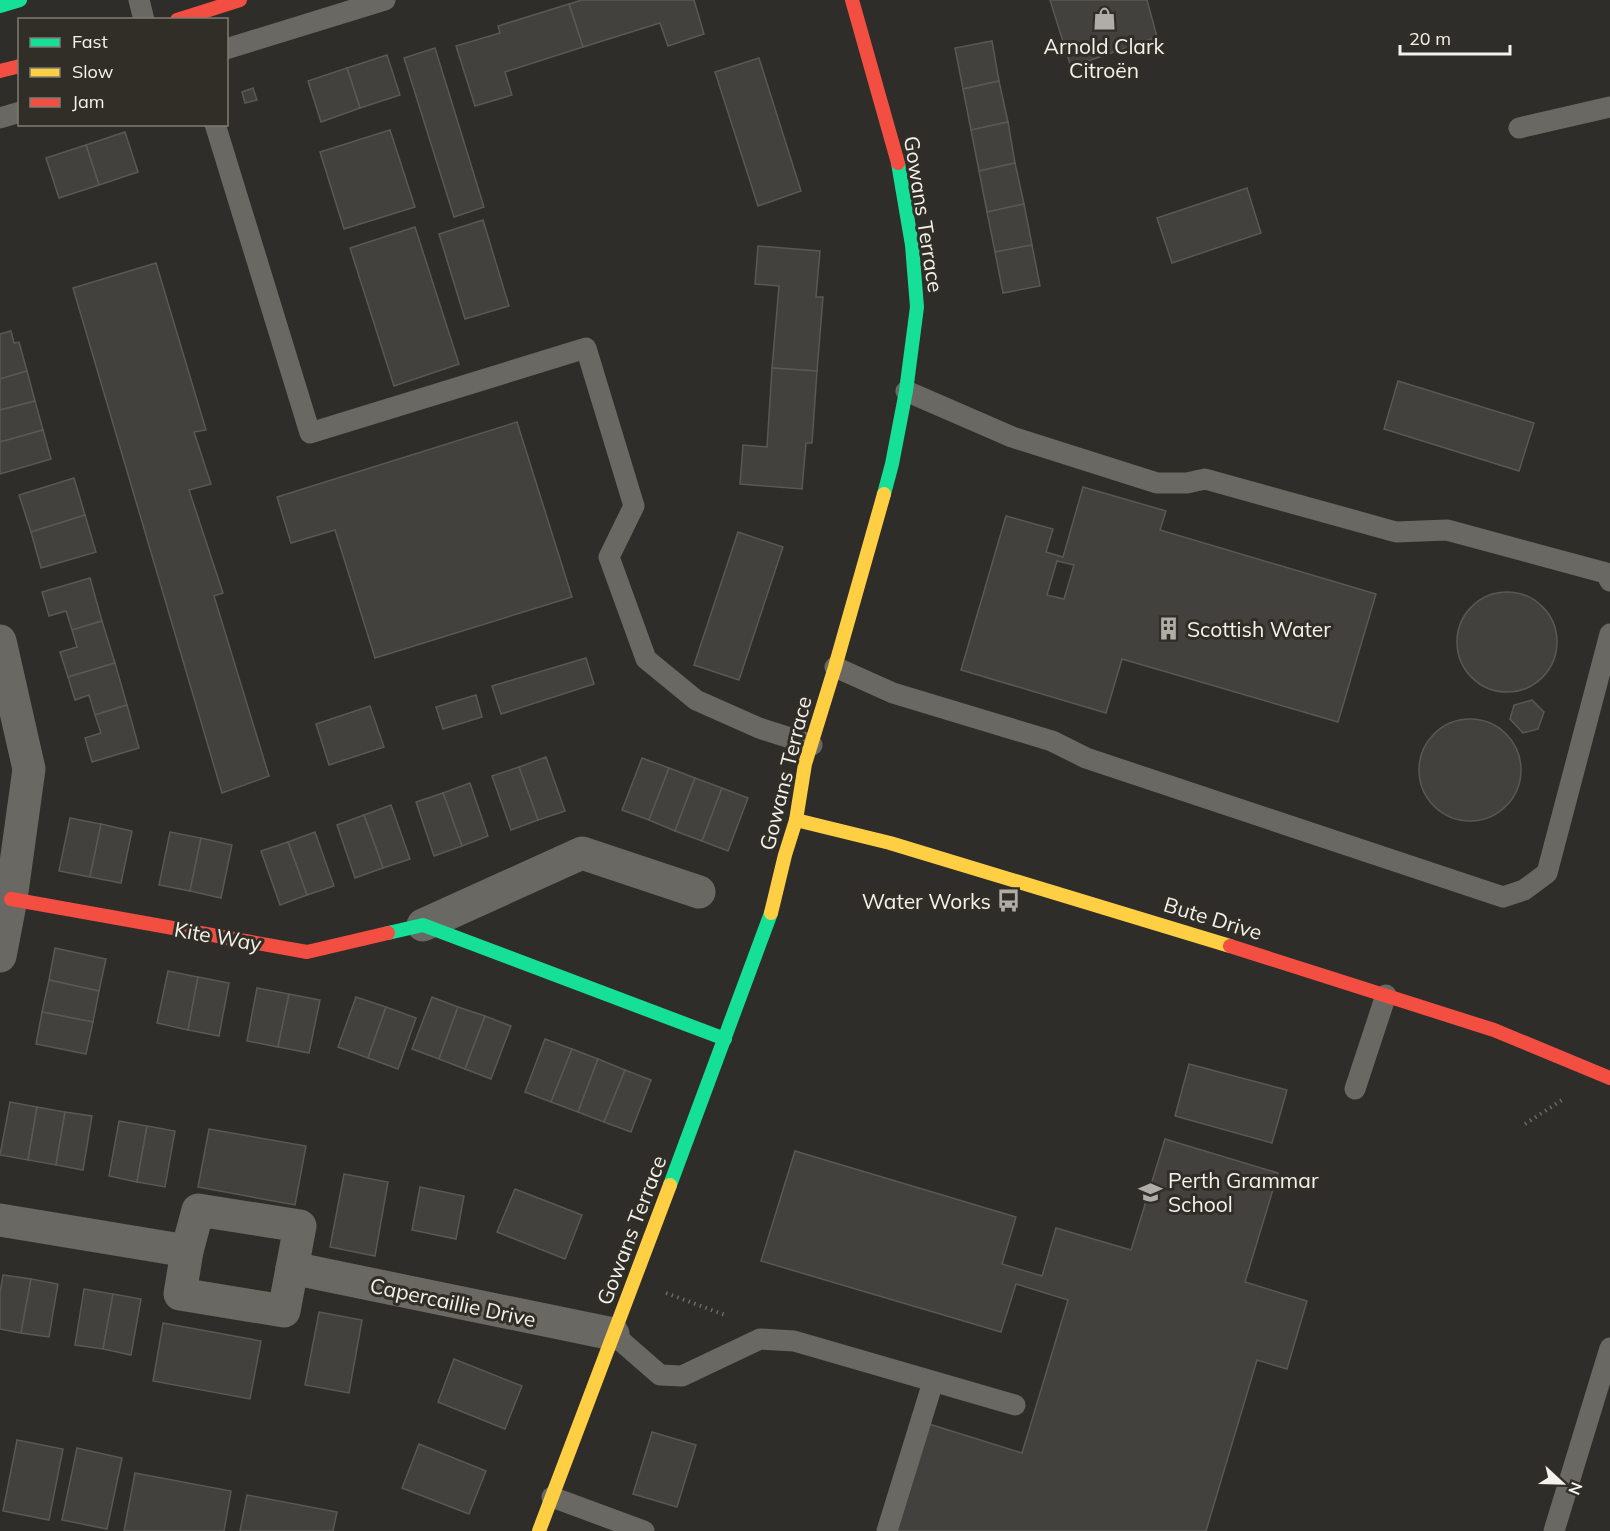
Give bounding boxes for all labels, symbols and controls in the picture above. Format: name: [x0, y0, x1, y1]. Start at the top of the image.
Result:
shop icon: Arnold Clark Citroën: [1091, 5, 1117, 31]
legend: [18, 18, 228, 126]
scale bar: [1400, 18, 1510, 56]
text: 20 m: [1409, 27, 1451, 50]
text: Fast: [72, 30, 108, 53]
place label: Arnold Clark Citroën: [1044, 33, 1165, 83]
text: Slow: [72, 60, 114, 83]
text: Jam: [72, 90, 105, 113]
street label: Gowans Terrace: [899, 134, 949, 294]
building icon: Scottish Water: [1156, 616, 1182, 642]
place label: Scottish Water: [1187, 616, 1331, 642]
street label: Gowans Terrace: [753, 693, 817, 853]
place label: Water Works: [862, 888, 991, 914]
bus stop icon: Water Works: [996, 888, 1022, 914]
street label: Bute Drive: [1161, 891, 1265, 945]
street label: Kite Way: [172, 916, 264, 956]
street label: Gowans Terrace: [591, 1152, 671, 1308]
place label: Perth Grammar School: [1168, 1167, 1319, 1217]
school or university icon: Perth Grammar School: [1137, 1179, 1163, 1205]
street label: Capercaillie Drive: [368, 1272, 538, 1332]
north arrow: [1532, 1453, 1592, 1513]
text: N: [1564, 1479, 1587, 1498]

